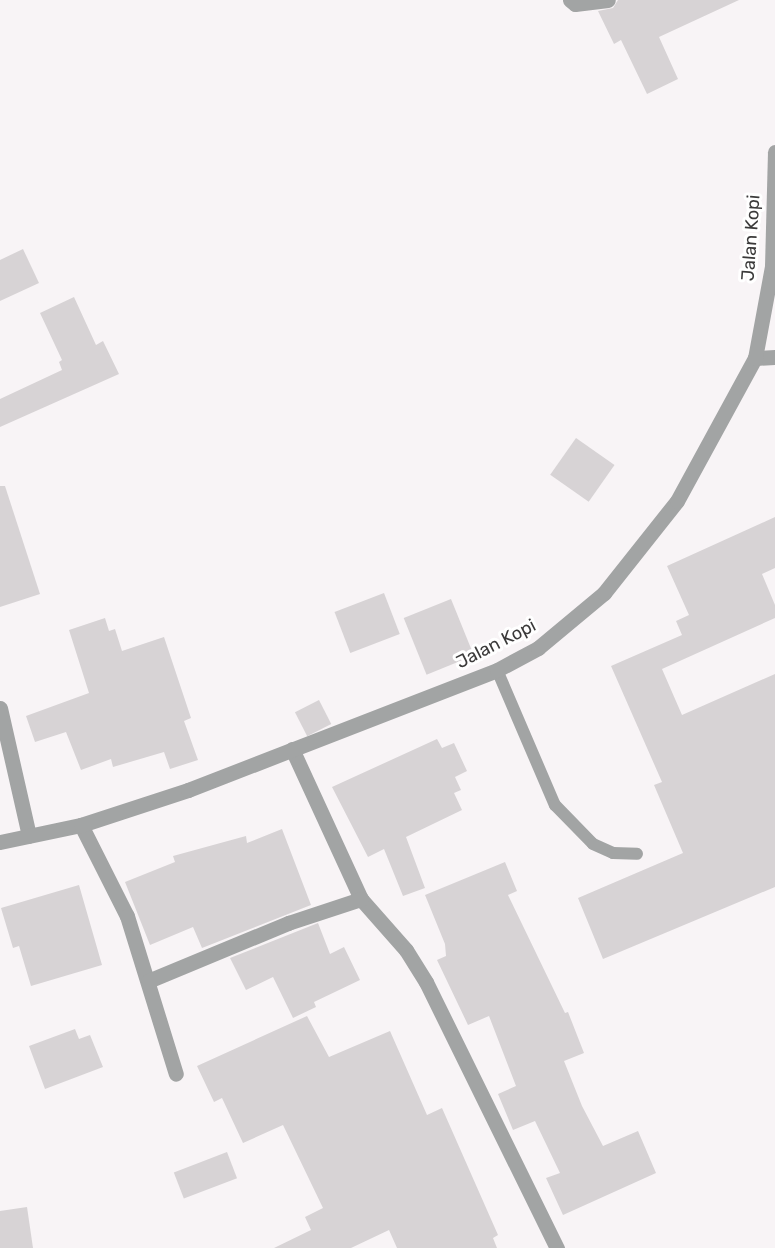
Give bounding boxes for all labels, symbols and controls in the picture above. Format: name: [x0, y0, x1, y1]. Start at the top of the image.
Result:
street label: Jalan Kopi: [737, 194, 765, 282]
street label: Jalan Kopi: [453, 615, 539, 673]

